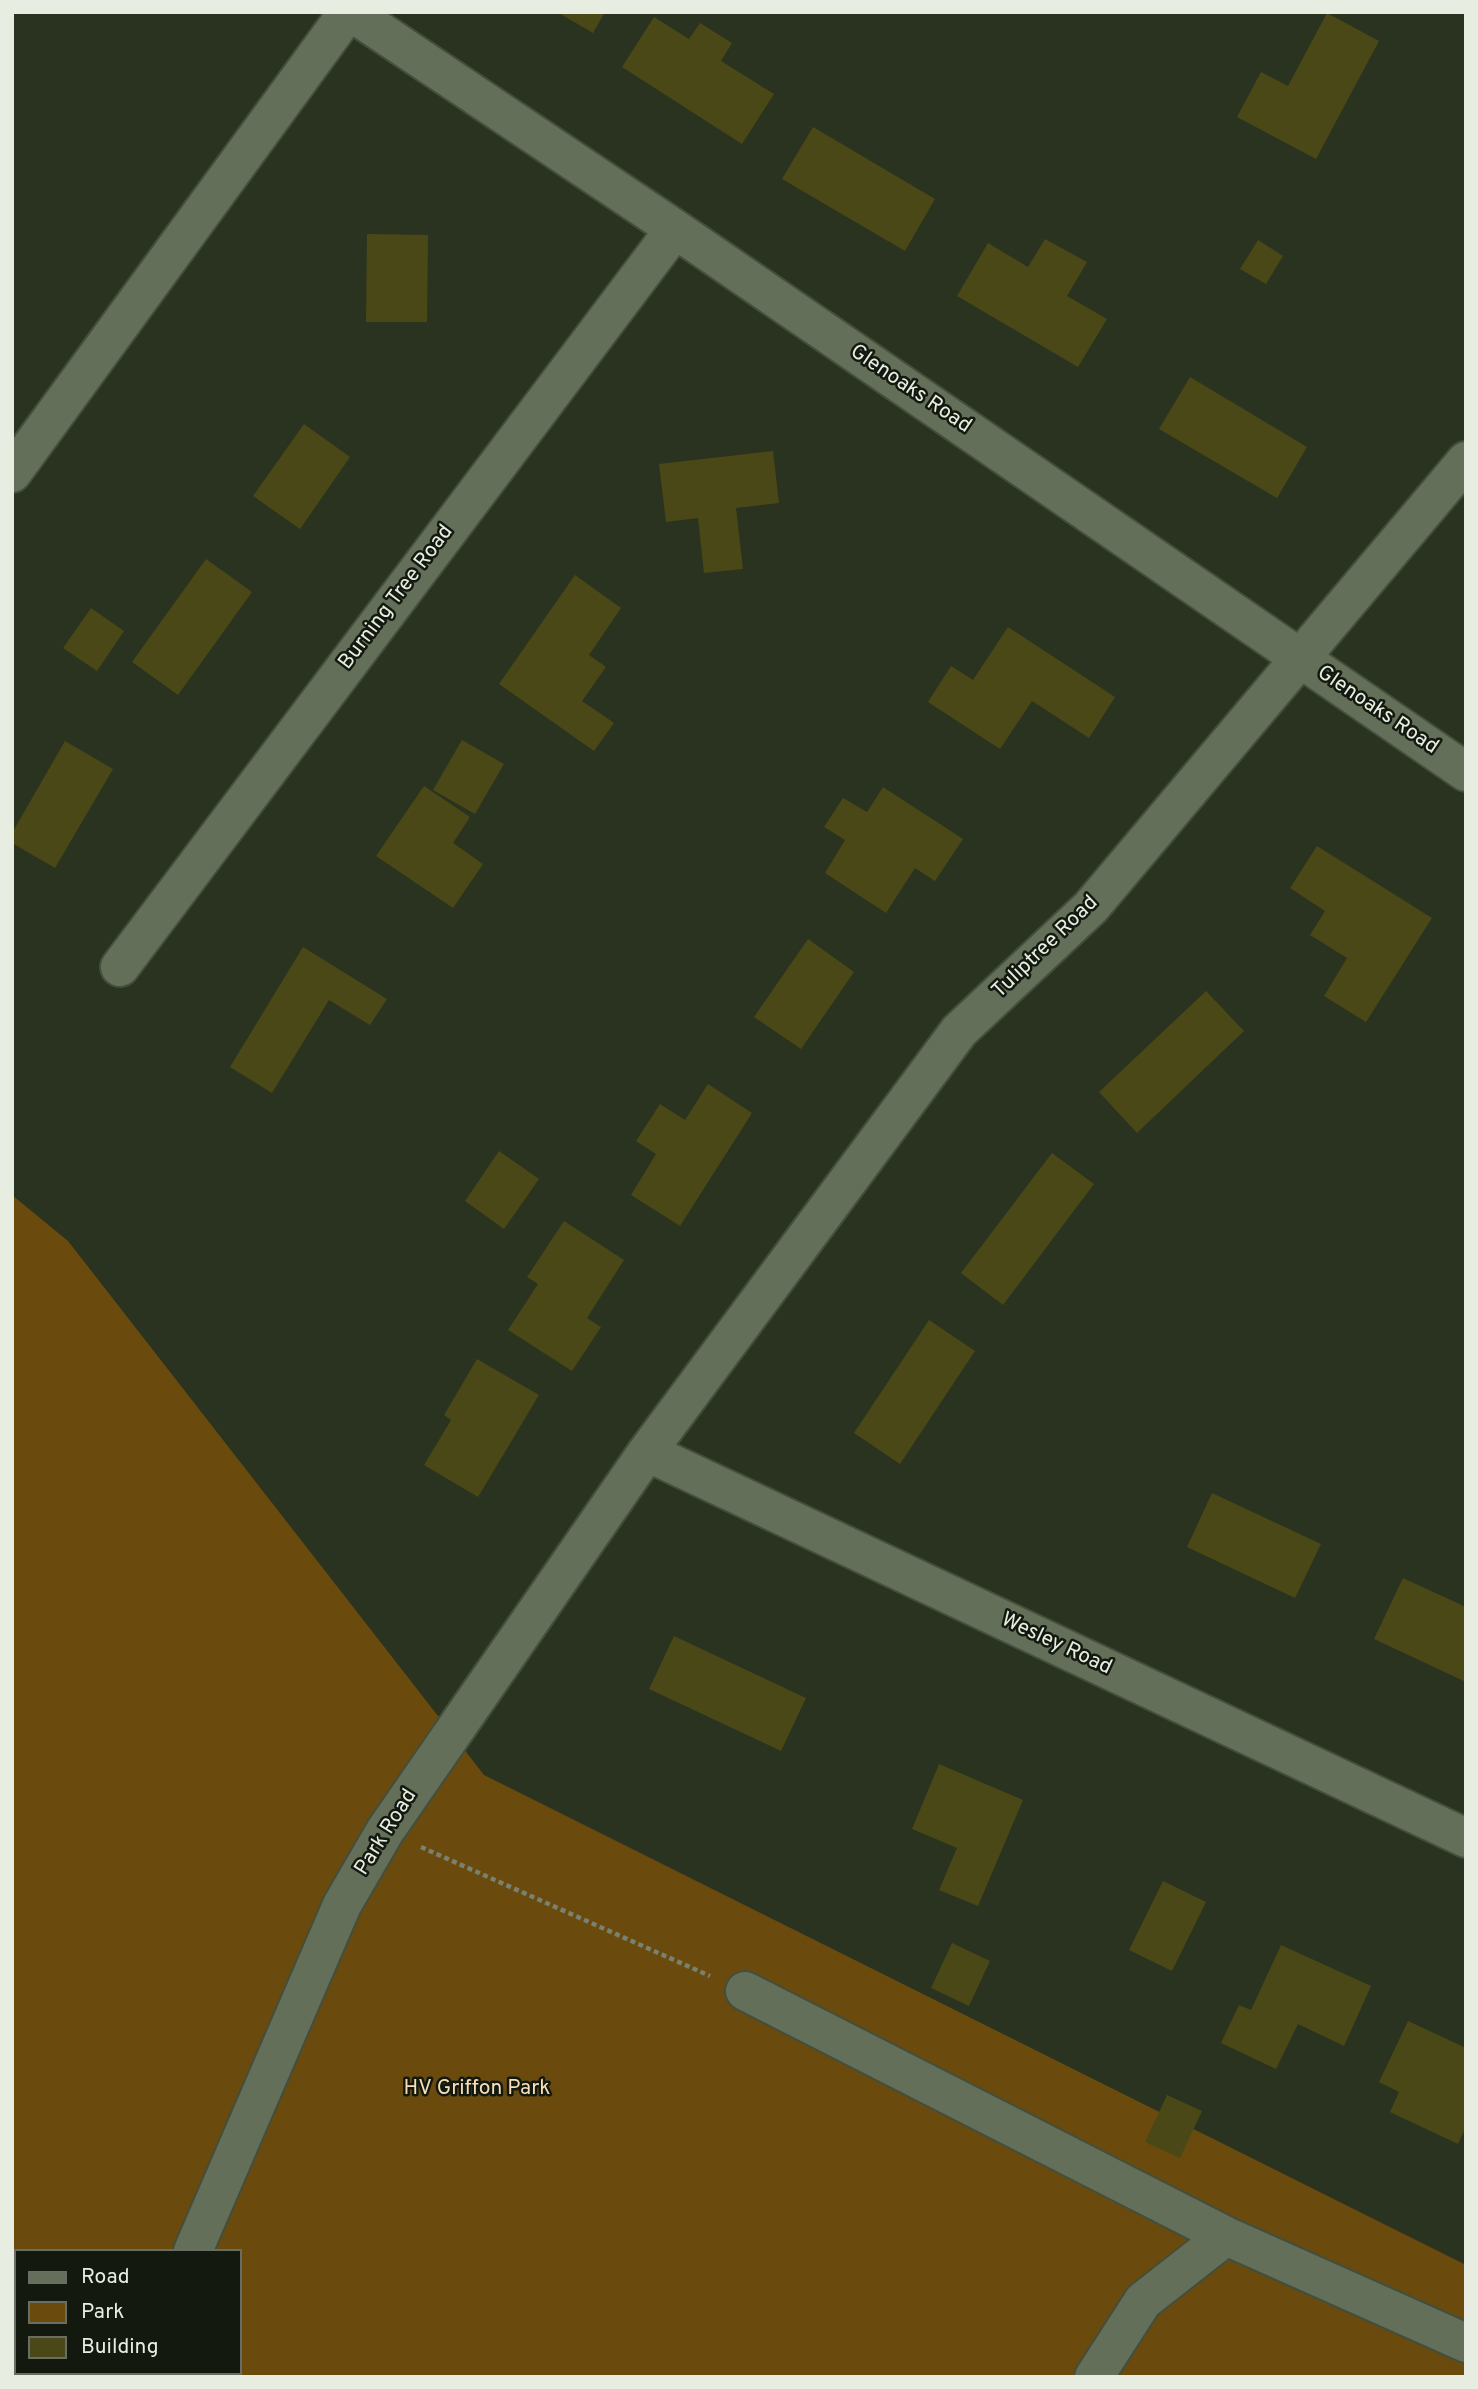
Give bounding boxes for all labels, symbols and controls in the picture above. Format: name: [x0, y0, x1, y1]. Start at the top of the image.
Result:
street label: Glenoaks Road: [845, 340, 975, 440]
street label: Burning Tree Road: [334, 521, 460, 675]
street label: Glenoaks Road: [1312, 661, 1442, 761]
street label: Tuliptree Road: [988, 891, 1104, 1005]
street label: Wesley Road: [997, 1608, 1115, 1682]
street label: Park Road: [351, 1785, 423, 1881]
park label: HV Griffon Park: [404, 2077, 550, 2103]
legend: [14, 2249, 242, 2375]
text: Road: [81, 2264, 130, 2291]
text: Park: [81, 2299, 124, 2326]
text: Building: [81, 2334, 159, 2361]

